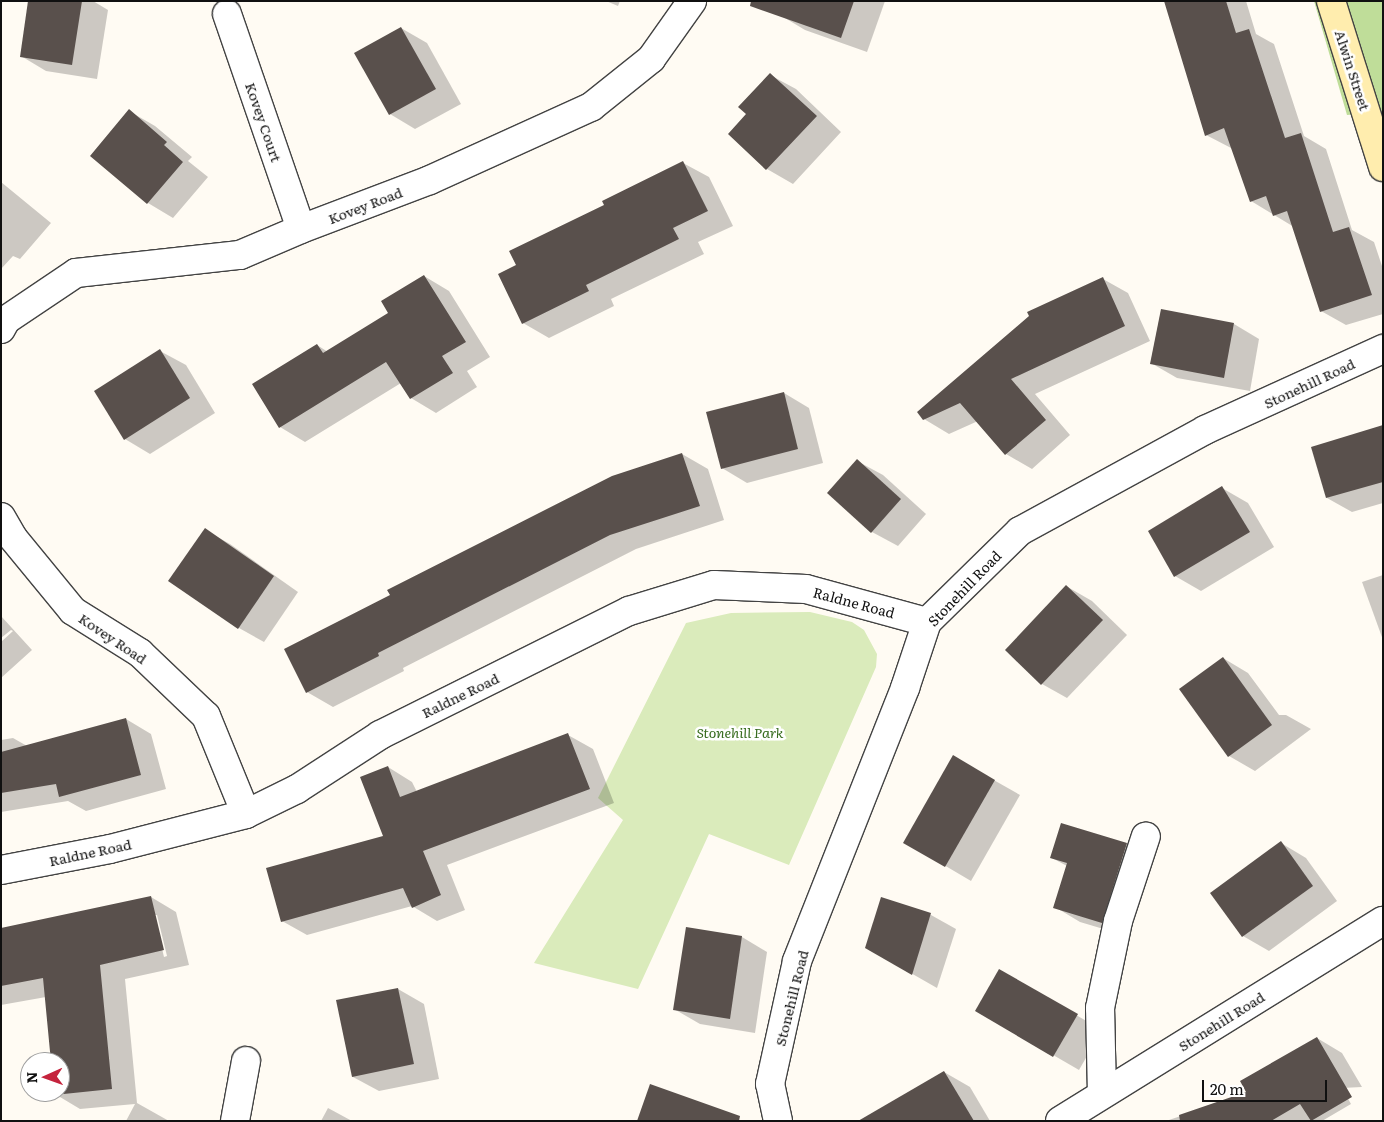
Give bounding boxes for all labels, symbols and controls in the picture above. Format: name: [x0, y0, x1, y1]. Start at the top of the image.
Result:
street label: Alwin Street: [1332, 28, 1374, 112]
street label: Kovey Court: [243, 80, 285, 164]
street label: Kovey Road: [326, 183, 404, 227]
street label: Stonehill Road: [1261, 355, 1357, 411]
street label: Stonehill Road: [924, 547, 1004, 629]
street label: Raldne Road: [811, 583, 897, 621]
street label: Kovey Road: [76, 609, 150, 667]
street label: Raldne Road: [419, 669, 501, 721]
park label: Stonehill Park: [696, 724, 784, 740]
street label: Raldne Road: [47, 835, 133, 869]
street label: Stonehill Road: [771, 948, 811, 1048]
street label: Stonehill Road: [1175, 988, 1267, 1054]
north arrow: [20, 1052, 70, 1102]
scale bar: [1204, 1070, 1329, 1102]
text: N: [21, 1071, 41, 1084]
text: 20 m: [1210, 1077, 1244, 1100]

